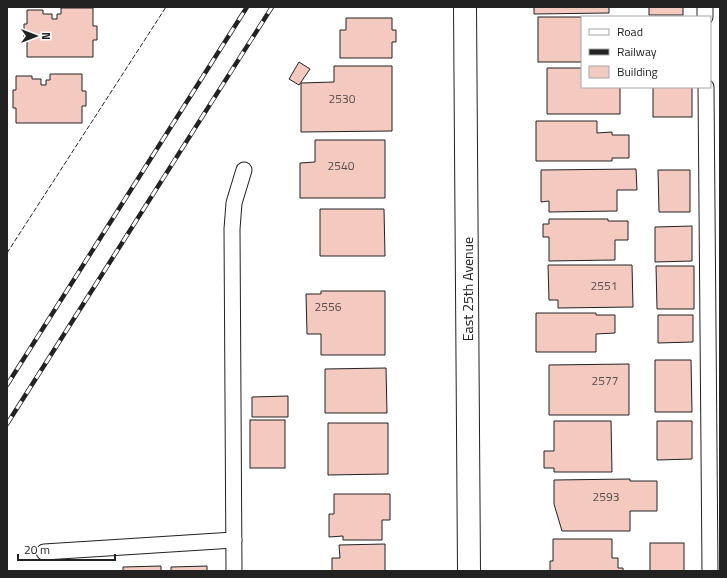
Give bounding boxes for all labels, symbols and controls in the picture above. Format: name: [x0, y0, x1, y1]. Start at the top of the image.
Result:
north arrow: [16, 16, 56, 56]
legend: [581, 16, 711, 88]
text: Road: [617, 22, 643, 41]
text: N: [38, 32, 54, 40]
text: Railway: [617, 42, 657, 61]
text: Building: [617, 62, 658, 81]
house number: 2530: [329, 89, 356, 108]
house number: 2540: [328, 156, 355, 175]
street label: East 25th Avenue: [457, 237, 478, 341]
house number: 2551: [591, 276, 617, 295]
house number: 2556: [315, 297, 342, 316]
house number: 2577: [592, 371, 618, 390]
house number: 2593: [593, 487, 619, 506]
scale bar: [18, 536, 115, 562]
text: 20 m: [24, 540, 50, 559]

